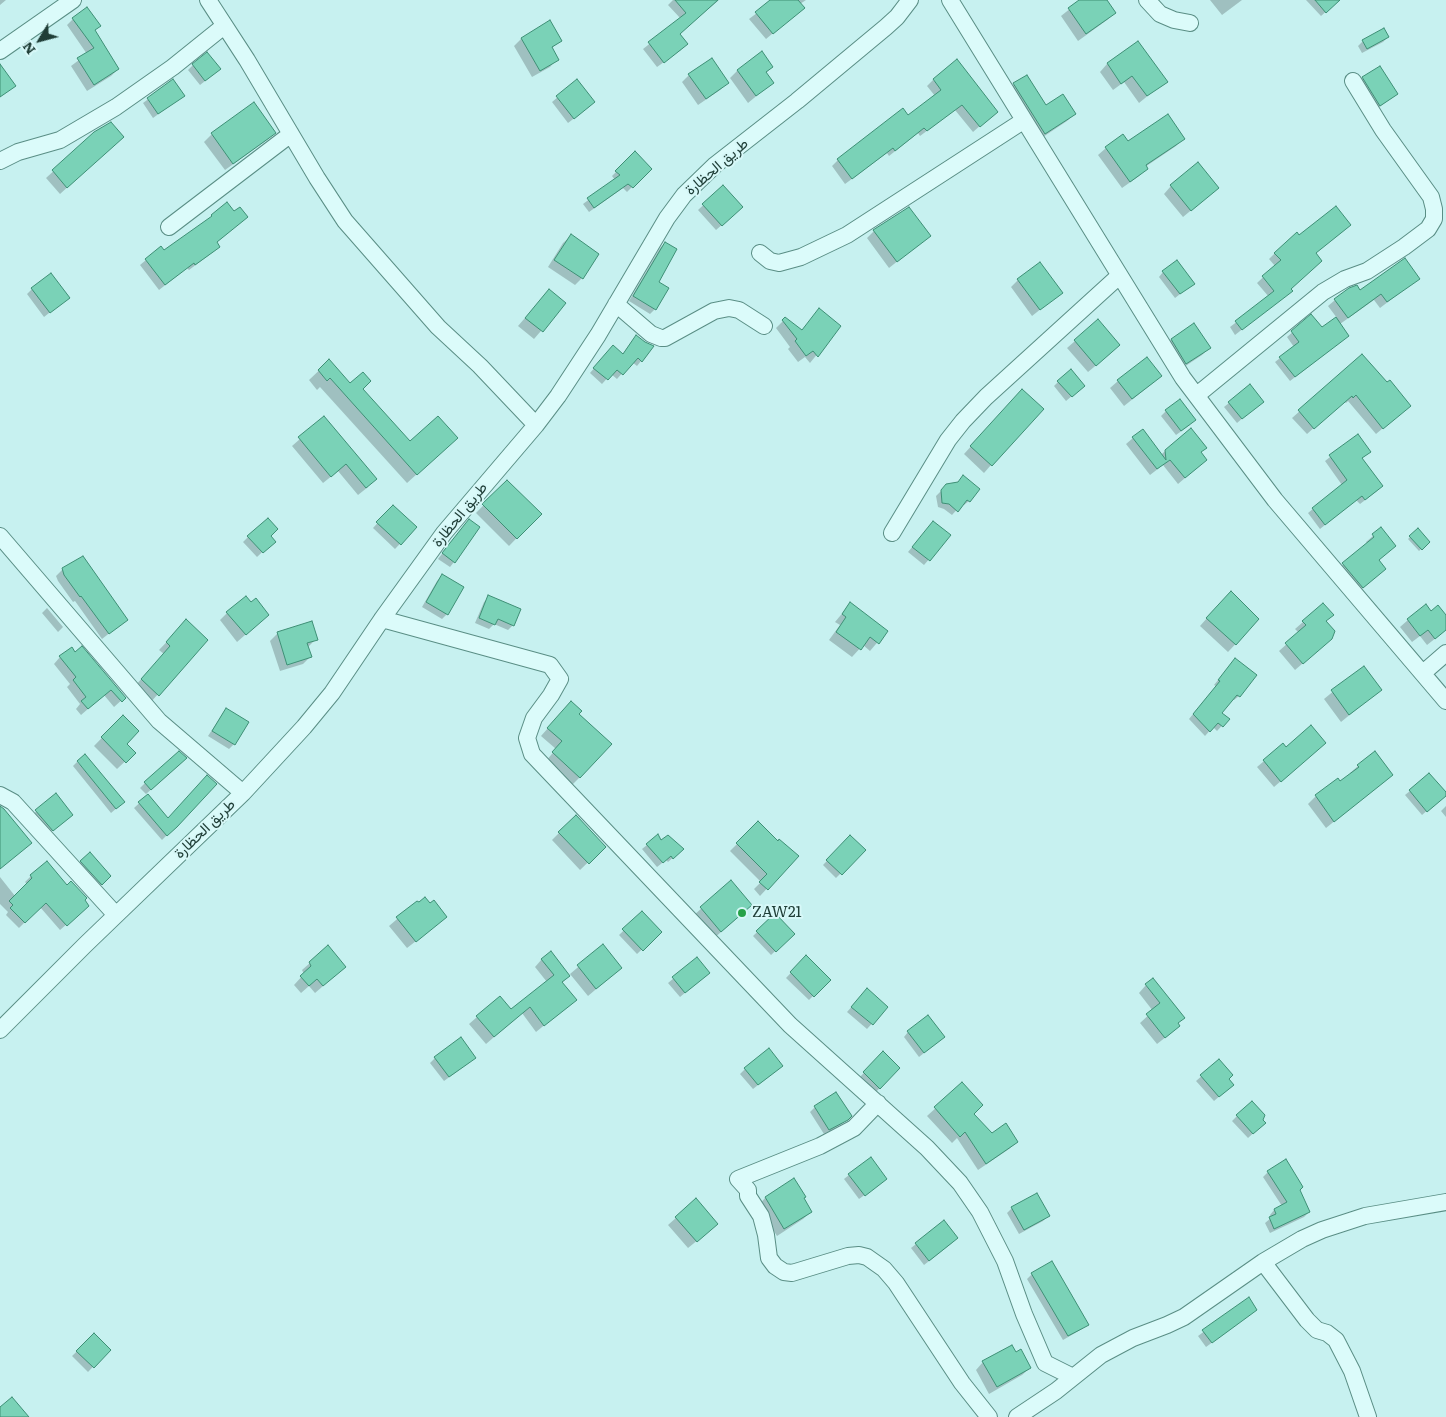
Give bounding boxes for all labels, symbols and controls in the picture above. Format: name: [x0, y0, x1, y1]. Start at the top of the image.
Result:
north arrow: [15, 15, 65, 65]
text: N: [16, 38, 40, 60]
street label: طريق الحظارة: [682, 135, 752, 199]
street label: طريق الحظارة: [429, 479, 491, 551]
street label: طريق الحظارة: [171, 795, 239, 863]
place label: ZAW21: [752, 904, 802, 922]
marker: ZAW21: [736, 907, 748, 919]

